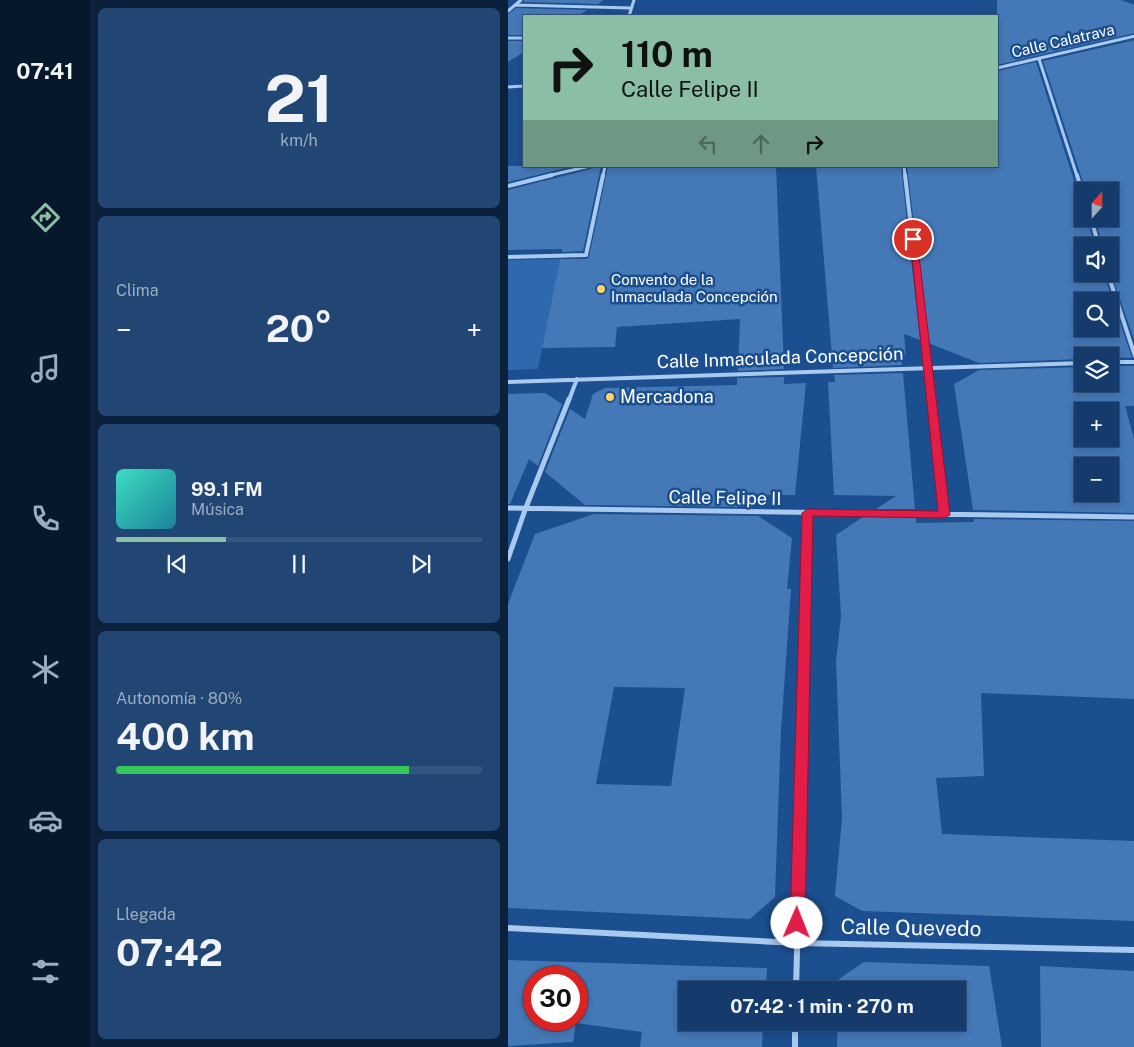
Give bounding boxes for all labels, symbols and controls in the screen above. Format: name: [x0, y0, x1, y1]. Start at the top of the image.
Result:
street label: Calle Calatrava: [1010, 20, 1116, 61]
text: 110 m: [621, 34, 713, 75]
icon: right: [538, 35, 603, 100]
text: 07:41: [16, 58, 74, 84]
text: 21: [264, 60, 334, 137]
text: Calle Felipe II: [621, 76, 759, 102]
icon: left: [694, 130, 722, 158]
icon: ahead: [747, 130, 775, 158]
icon: right: [800, 130, 828, 158]
text: km/h: [280, 131, 318, 150]
north arrow: [1074, 182, 1119, 228]
map controls: [1074, 182, 1119, 502]
icon: directions: [28, 200, 63, 235]
pin: [892, 218, 934, 260]
icon: arrive: [899, 225, 927, 253]
button: sound: [1074, 237, 1119, 282]
place label: Convento de la Inmaculada Concepción: [611, 271, 778, 305]
text: Clima: [116, 281, 159, 300]
marker: Convento de la Inmaculada Concepción: [595, 283, 607, 295]
button: search: [1074, 292, 1119, 337]
text: 20°: [266, 306, 332, 351]
text: −: [116, 313, 132, 346]
text: +: [466, 313, 482, 346]
street label: Calle Inmaculada Concepción: [656, 343, 904, 372]
button: layers: [1074, 347, 1119, 392]
icon: music: [28, 351, 63, 386]
place label: Mercadona: [620, 386, 714, 407]
marker: Mercadona: [604, 391, 616, 403]
button: +: [1074, 402, 1119, 447]
button: −: [1074, 457, 1119, 502]
text: 99.1 FM: [191, 478, 263, 500]
street label: Calle Felipe II: [668, 486, 782, 509]
text: Música: [191, 500, 244, 519]
icon: phone: [28, 501, 63, 536]
icon: previous: [163, 550, 191, 578]
icon: pause: [285, 550, 313, 578]
icon: next: [407, 550, 435, 578]
icon: climate: [28, 652, 63, 687]
text: Autonomía · 80%: [116, 689, 242, 708]
text: 400 km: [116, 714, 254, 759]
icon: car: [28, 803, 63, 838]
position arrow: [770, 896, 822, 948]
text: Llegada: [116, 905, 176, 924]
street label: Calle Quevedo: [840, 914, 982, 941]
text: 07:42: [116, 930, 223, 975]
icon: filters: [28, 954, 63, 989]
speed limit sign: 30: [523, 966, 588, 1031]
text: 07:42 · 1 min · 270 m: [730, 995, 914, 1017]

